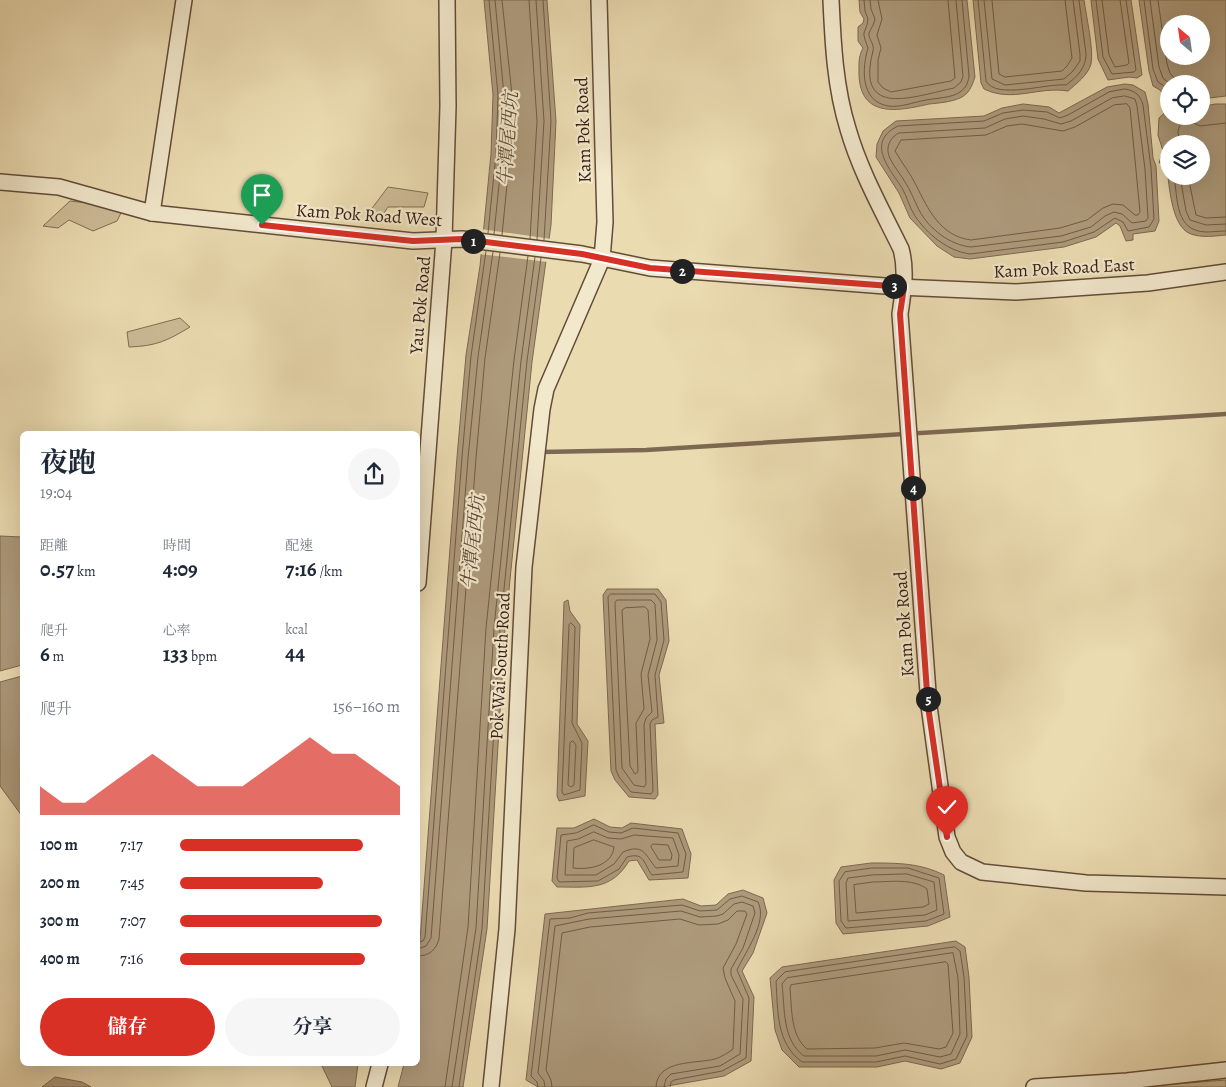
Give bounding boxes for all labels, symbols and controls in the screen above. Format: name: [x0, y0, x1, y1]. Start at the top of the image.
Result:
north arrow: [1160, 15, 1210, 65]
map controls: [1160, 15, 1210, 185]
button: locate: [1160, 75, 1210, 125]
street label: Kam Pok Road: [569, 76, 597, 183]
water label: 牛潭尾西坑: [492, 88, 524, 187]
button: layers: [1160, 135, 1210, 185]
pin: [241, 174, 283, 225]
icon: arrive: [248, 181, 276, 209]
street label: Kam Pok Road West: [295, 198, 443, 232]
pin: 1: [460, 228, 486, 254]
text: 1: [471, 232, 476, 251]
street label: Kam Pok Road East: [993, 252, 1135, 284]
street label: Yau Pok Road: [404, 255, 436, 356]
pin: 2: [670, 258, 694, 284]
text: 2: [679, 262, 686, 281]
pin: 3: [882, 274, 906, 298]
text: 3: [891, 277, 898, 296]
text: 夜跑: [40, 444, 96, 482]
button: share: [348, 448, 400, 500]
pin: 4: [900, 476, 926, 500]
text: 4: [910, 479, 917, 498]
text: 19:04: [40, 482, 72, 504]
water label: 牛潭尾西坑: [455, 490, 491, 591]
text: 距離: [40, 536, 68, 555]
text: 時間: [163, 536, 191, 555]
text: 配速: [285, 536, 313, 555]
text: 0.57: [40, 555, 74, 583]
text: 4:09: [163, 555, 198, 583]
text: 7:16: [285, 555, 317, 583]
text: km: [74, 562, 96, 581]
text: /km: [317, 562, 343, 581]
street label: Kam Pok Road: [888, 570, 920, 678]
street label: Pok Wai South Road: [484, 591, 516, 740]
text: kcal: [285, 620, 308, 639]
text: 爬升: [40, 621, 68, 640]
text: 心率: [163, 621, 191, 640]
text: 44: [285, 639, 305, 667]
text: 6: [40, 640, 50, 668]
text: 133: [163, 640, 188, 668]
text: m: [50, 647, 64, 666]
text: bpm: [188, 647, 217, 666]
pin: 5: [916, 686, 940, 712]
text: 5: [926, 690, 931, 709]
text: 156–160 m: [333, 696, 400, 718]
text: 爬升: [40, 698, 72, 720]
pin: [926, 786, 968, 837]
icon: check: [933, 793, 961, 821]
text: 100 m: [40, 834, 78, 856]
text: 7:17: [120, 834, 143, 856]
text: 200 m: [40, 872, 80, 894]
text: 7:45: [120, 872, 145, 894]
text: 300 m: [40, 910, 79, 932]
text: 7:07: [120, 910, 146, 932]
text: 400 m: [40, 948, 80, 970]
text: 7:16: [120, 948, 143, 970]
button: 儲存: [40, 998, 215, 1056]
button: 分享: [225, 998, 400, 1056]

